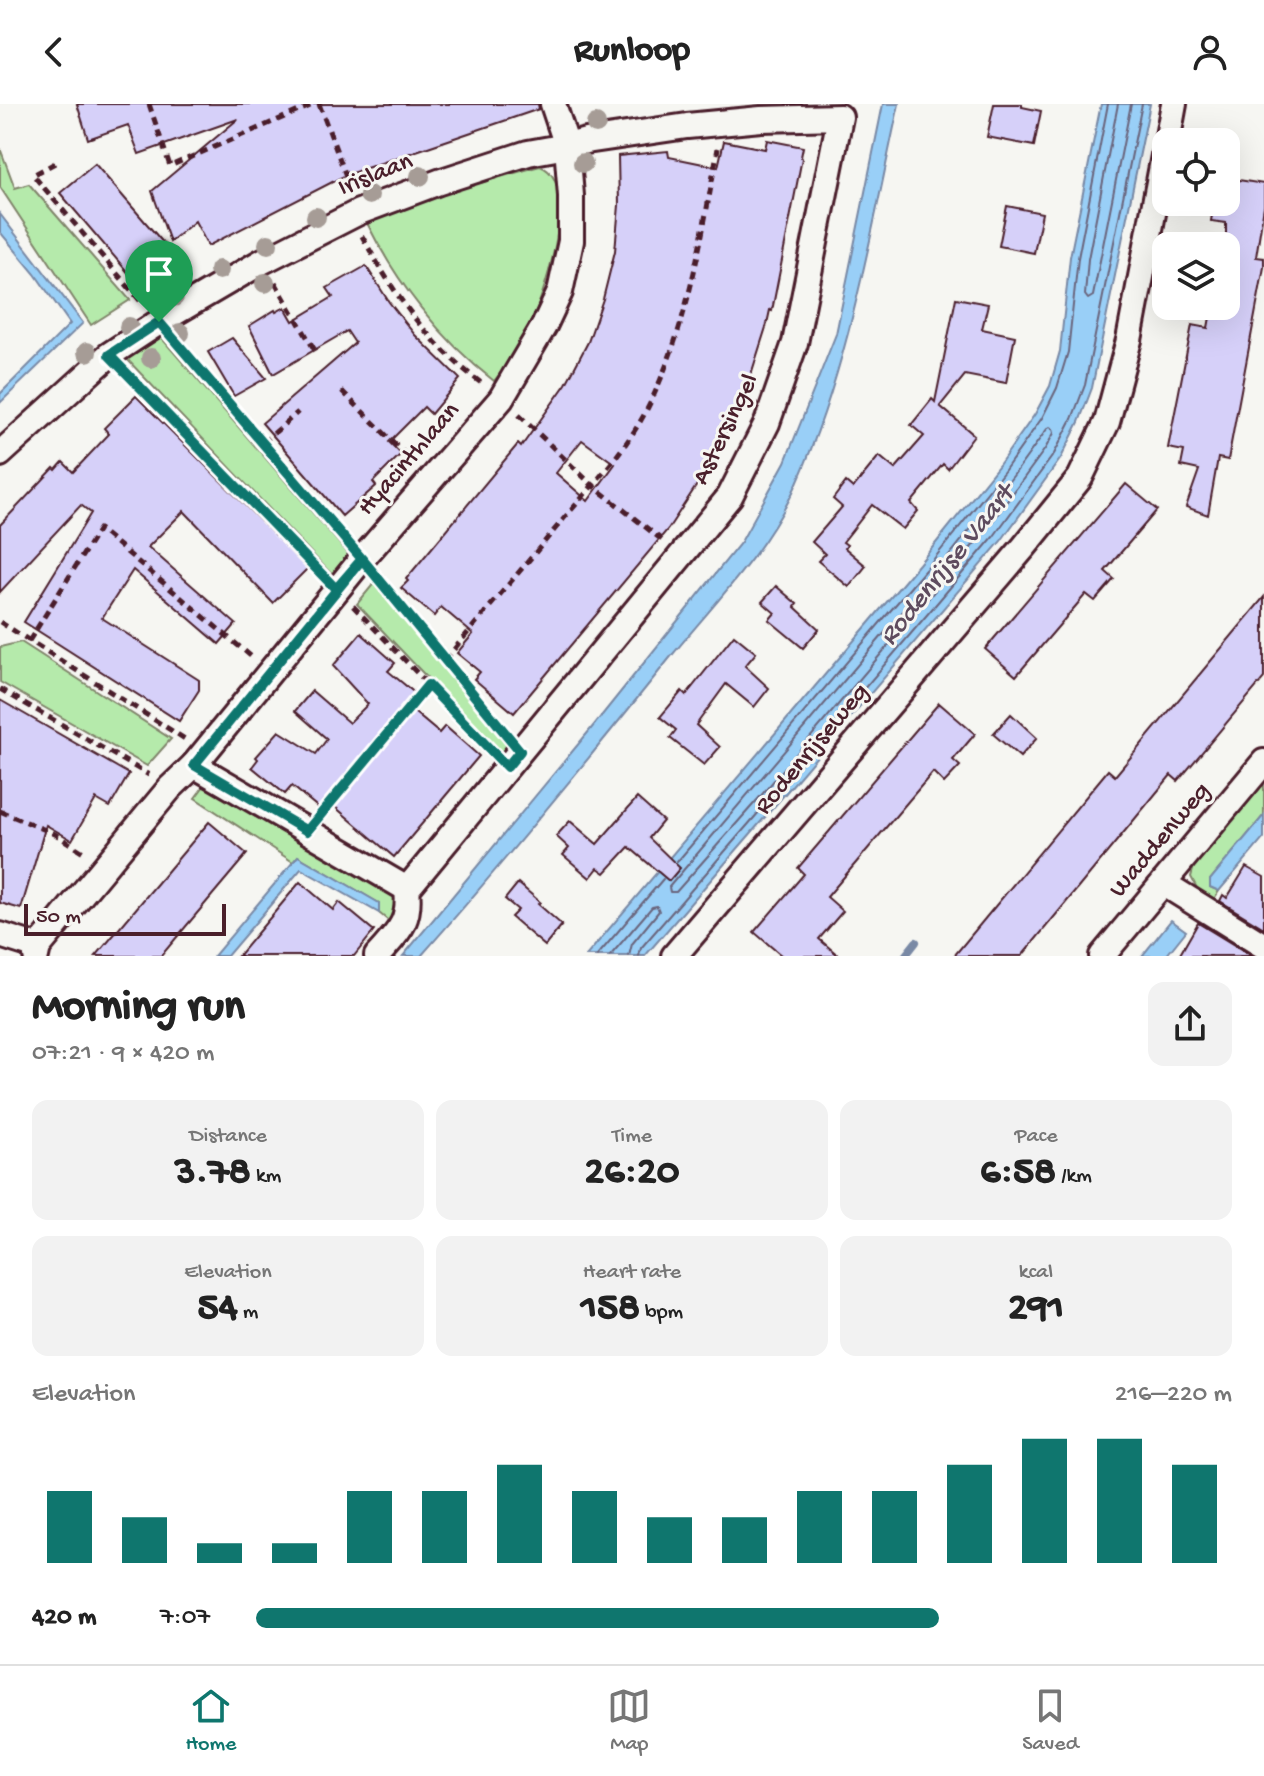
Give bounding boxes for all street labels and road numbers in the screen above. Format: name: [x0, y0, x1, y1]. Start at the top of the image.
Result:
street label: Irislaan: [334, 147, 418, 205]
street label: Astersingel: [687, 369, 767, 491]
street label: Hyacinthlaan: [352, 396, 468, 523]
street label: Rodenrijseweg: [749, 678, 877, 822]
street label: Waddenweg: [1104, 777, 1218, 905]

